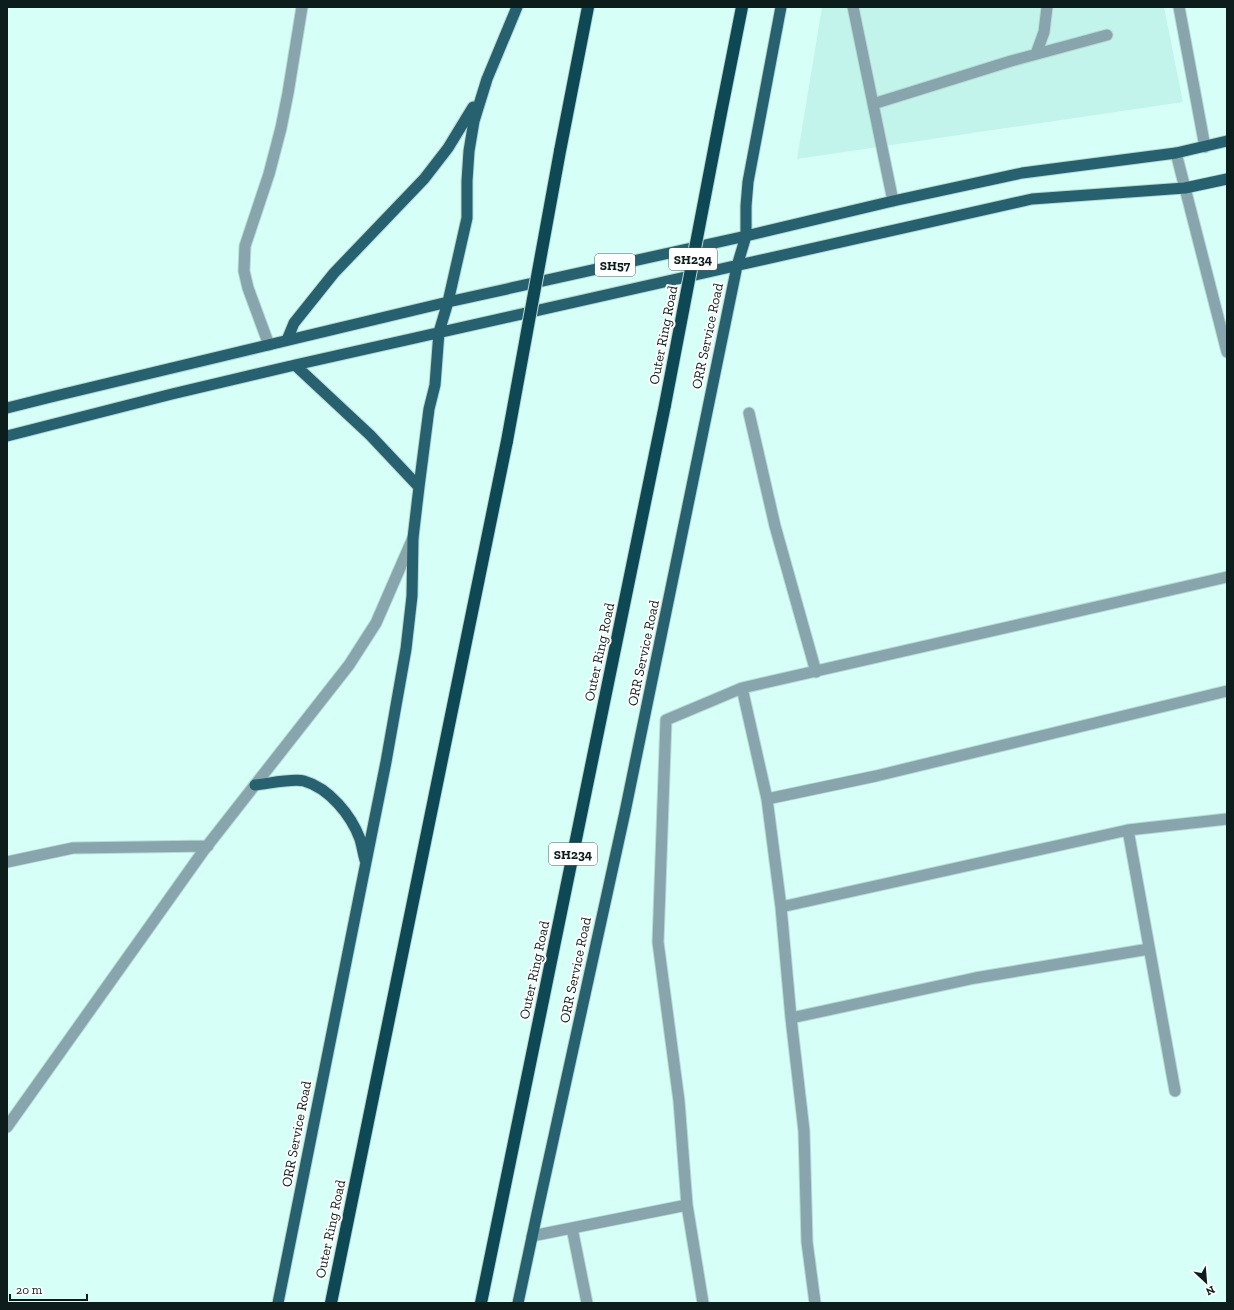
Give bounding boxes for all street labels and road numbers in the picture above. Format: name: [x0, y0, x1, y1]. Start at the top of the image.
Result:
road number: SH234: [669, 248, 717, 270]
road number: SH57: [595, 254, 635, 276]
street label: ORR Service Road: [688, 281, 727, 391]
street label: Outer Ring Road: [646, 284, 681, 386]
street label: ORR Service Road: [624, 598, 663, 708]
street label: Outer Ring Road: [581, 601, 618, 703]
road number: SH234: [549, 843, 597, 865]
street label: ORR Service Road: [556, 915, 595, 1025]
street label: Outer Ring Road: [516, 919, 553, 1021]
street label: ORR Service Road: [278, 1079, 315, 1189]
street label: Outer Ring Road: [312, 1178, 349, 1280]

